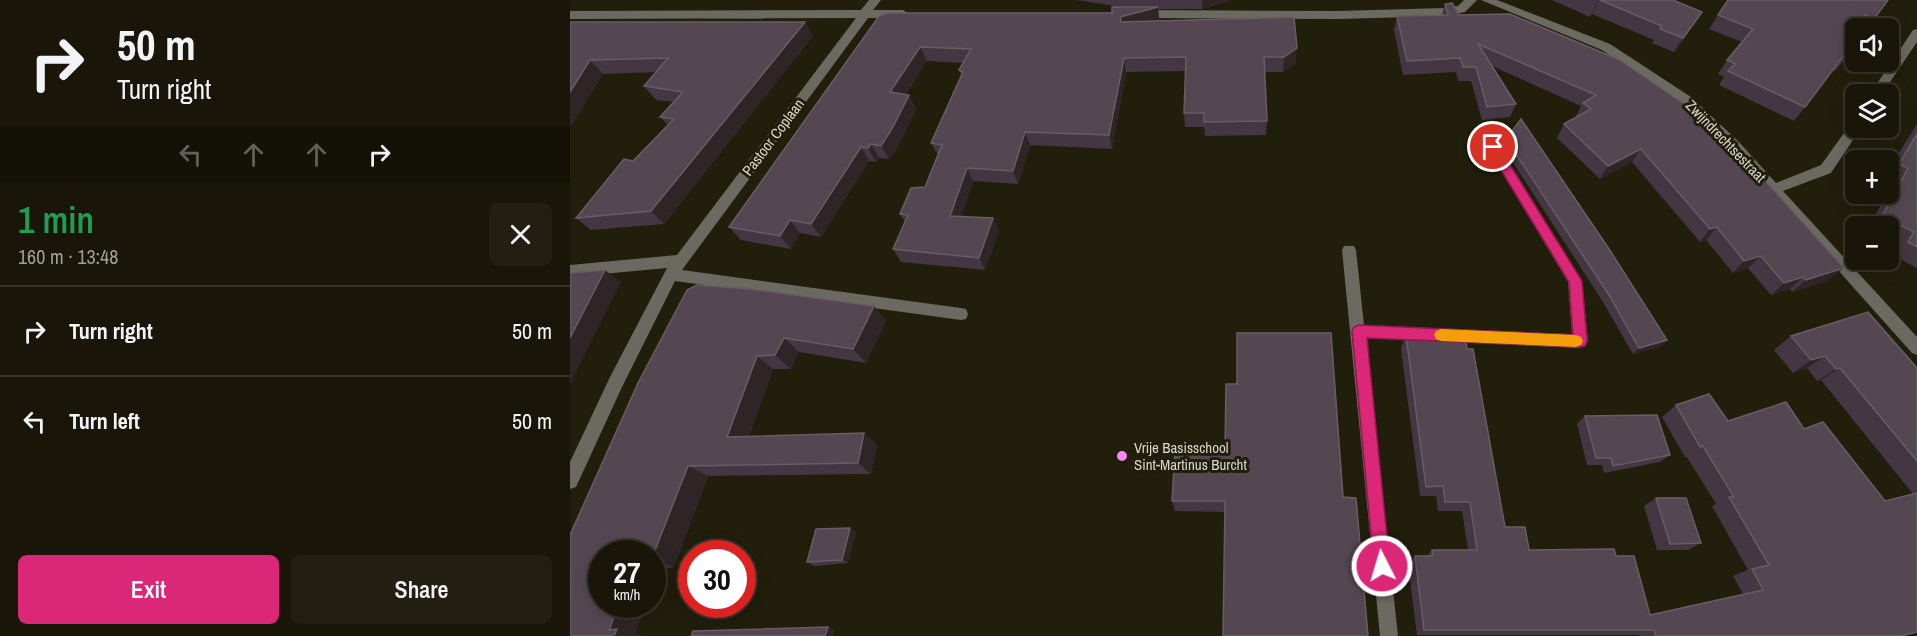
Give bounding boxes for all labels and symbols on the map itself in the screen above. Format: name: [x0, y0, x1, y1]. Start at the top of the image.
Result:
street label: Pastoor Coplaan: [737, 94, 809, 180]
street label: Zwijndrechtsestraat: [1681, 95, 1771, 187]
pin: [1467, 121, 1518, 172]
place label: Vrije Basisschool Sint-Martinus Burcht: [1134, 437, 1247, 475]
marker: Vrije Basisschool Sint-Martinus Burcht: [1115, 449, 1129, 463]
position arrow: [1350, 534, 1414, 598]
speed limit sign: 30: [678, 540, 756, 618]

